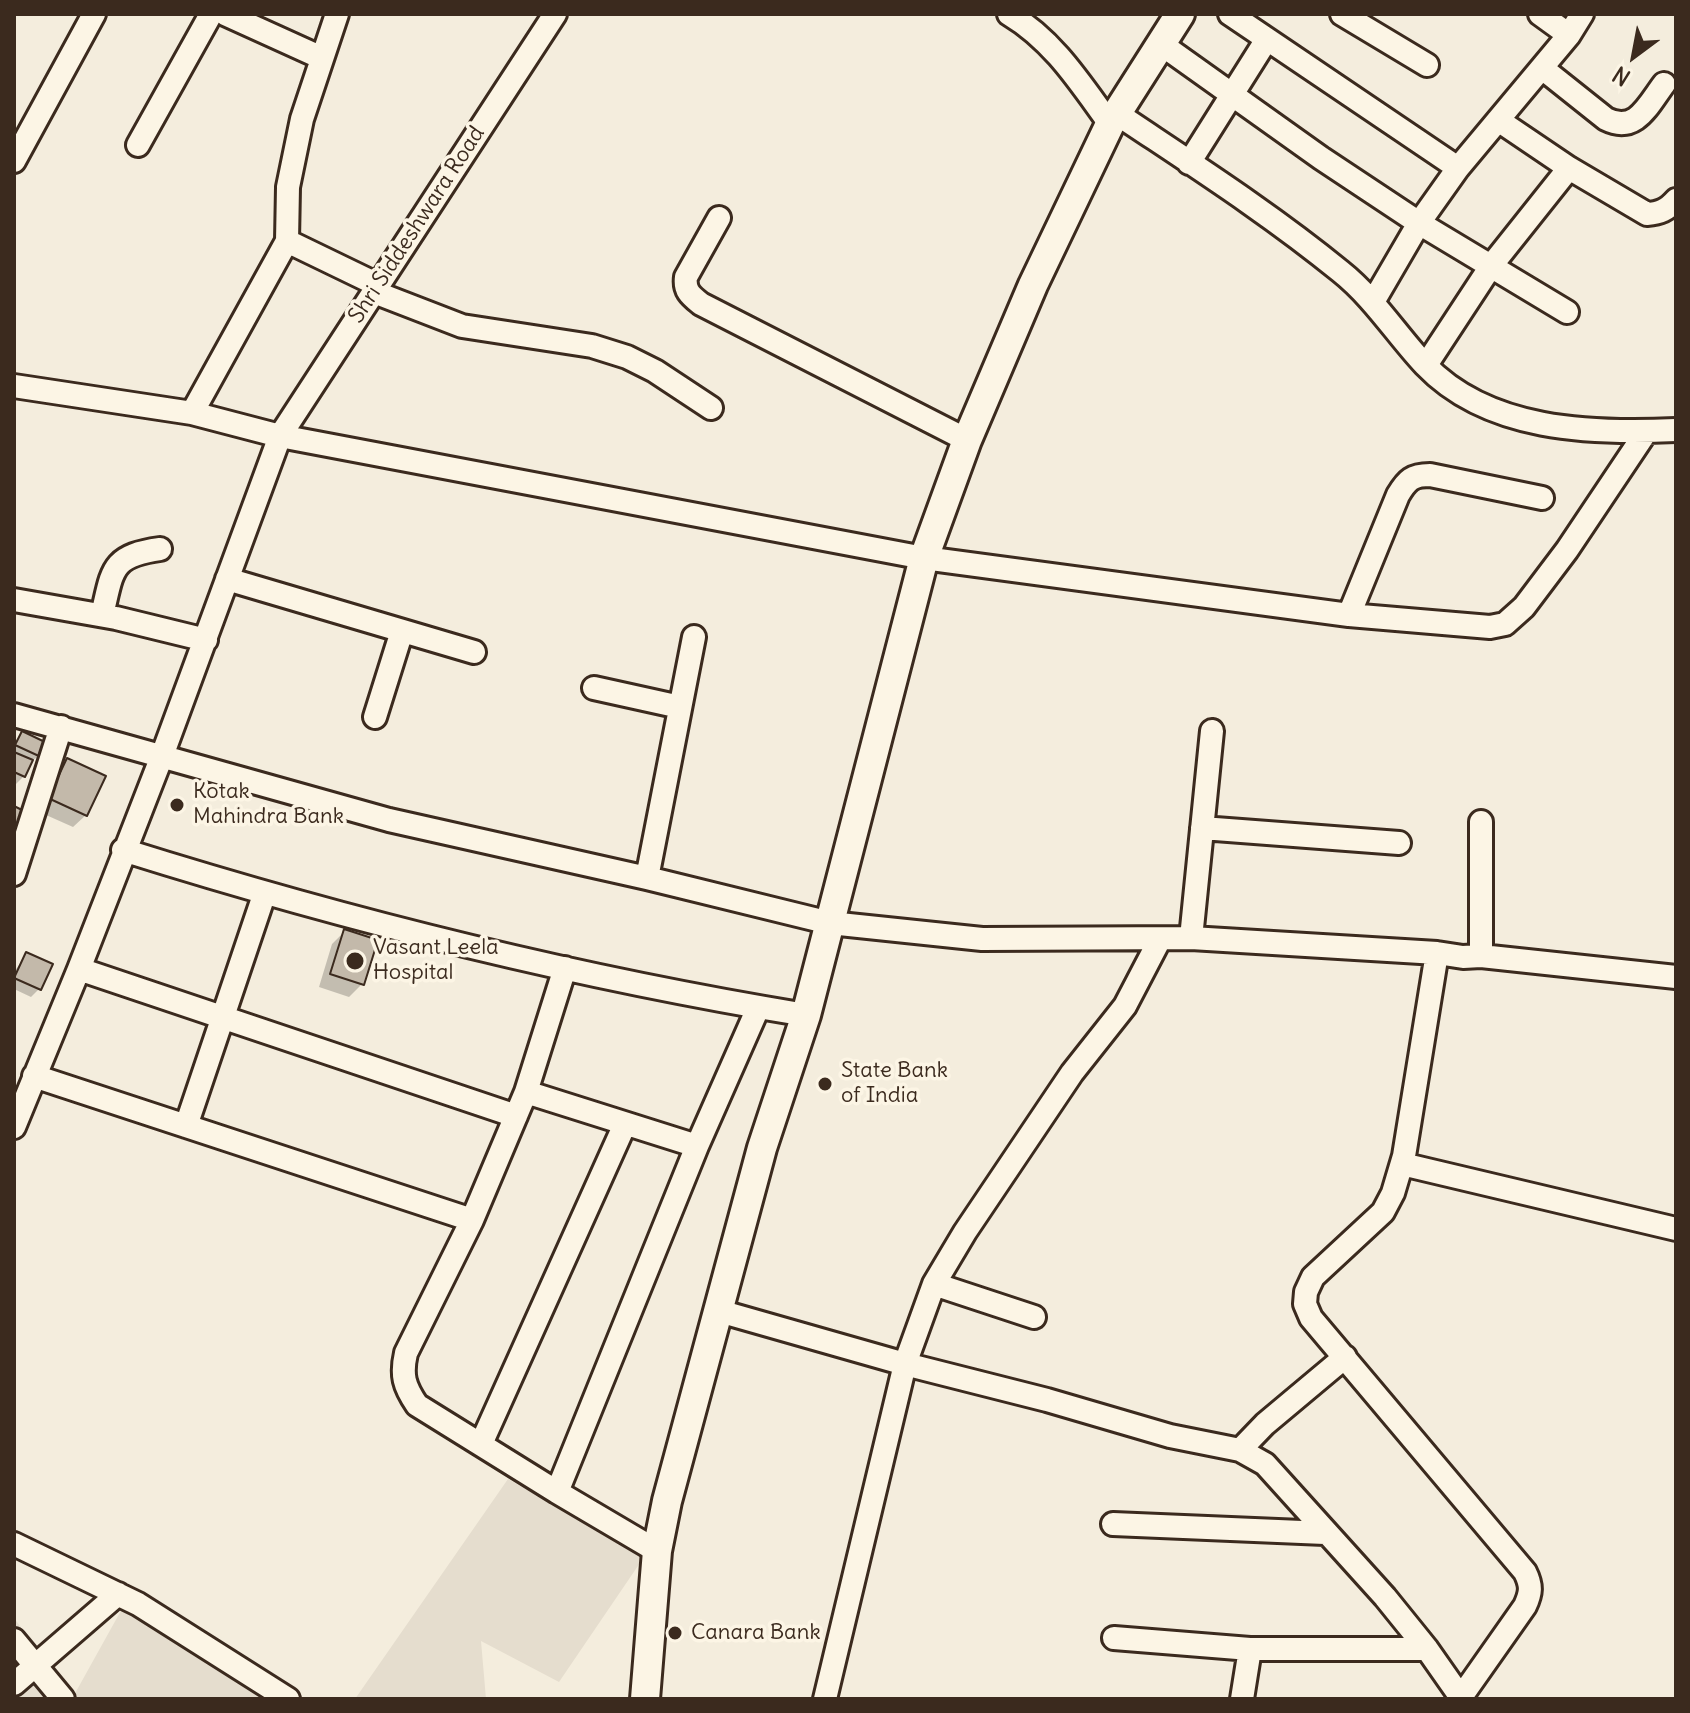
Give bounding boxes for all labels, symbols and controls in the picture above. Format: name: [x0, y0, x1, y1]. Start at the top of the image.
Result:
north arrow: [1594, 16, 1674, 96]
text: N: [1607, 60, 1635, 92]
street label: Shri Siddeshwara Road: [343, 122, 491, 328]
place label: Kotak Mahindra Bank: [193, 779, 344, 830]
marker: Kotak Mahindra Bank: [168, 796, 186, 814]
place label: Vasant Leela Hospital: [373, 935, 499, 986]
marker: Vasant Leela Hospital: [344, 950, 366, 972]
place label: State Bank of India: [841, 1058, 948, 1110]
marker: State Bank of India: [816, 1075, 834, 1093]
place label: Canara Bank: [691, 1620, 821, 1646]
marker: Canara Bank: [666, 1624, 684, 1642]

